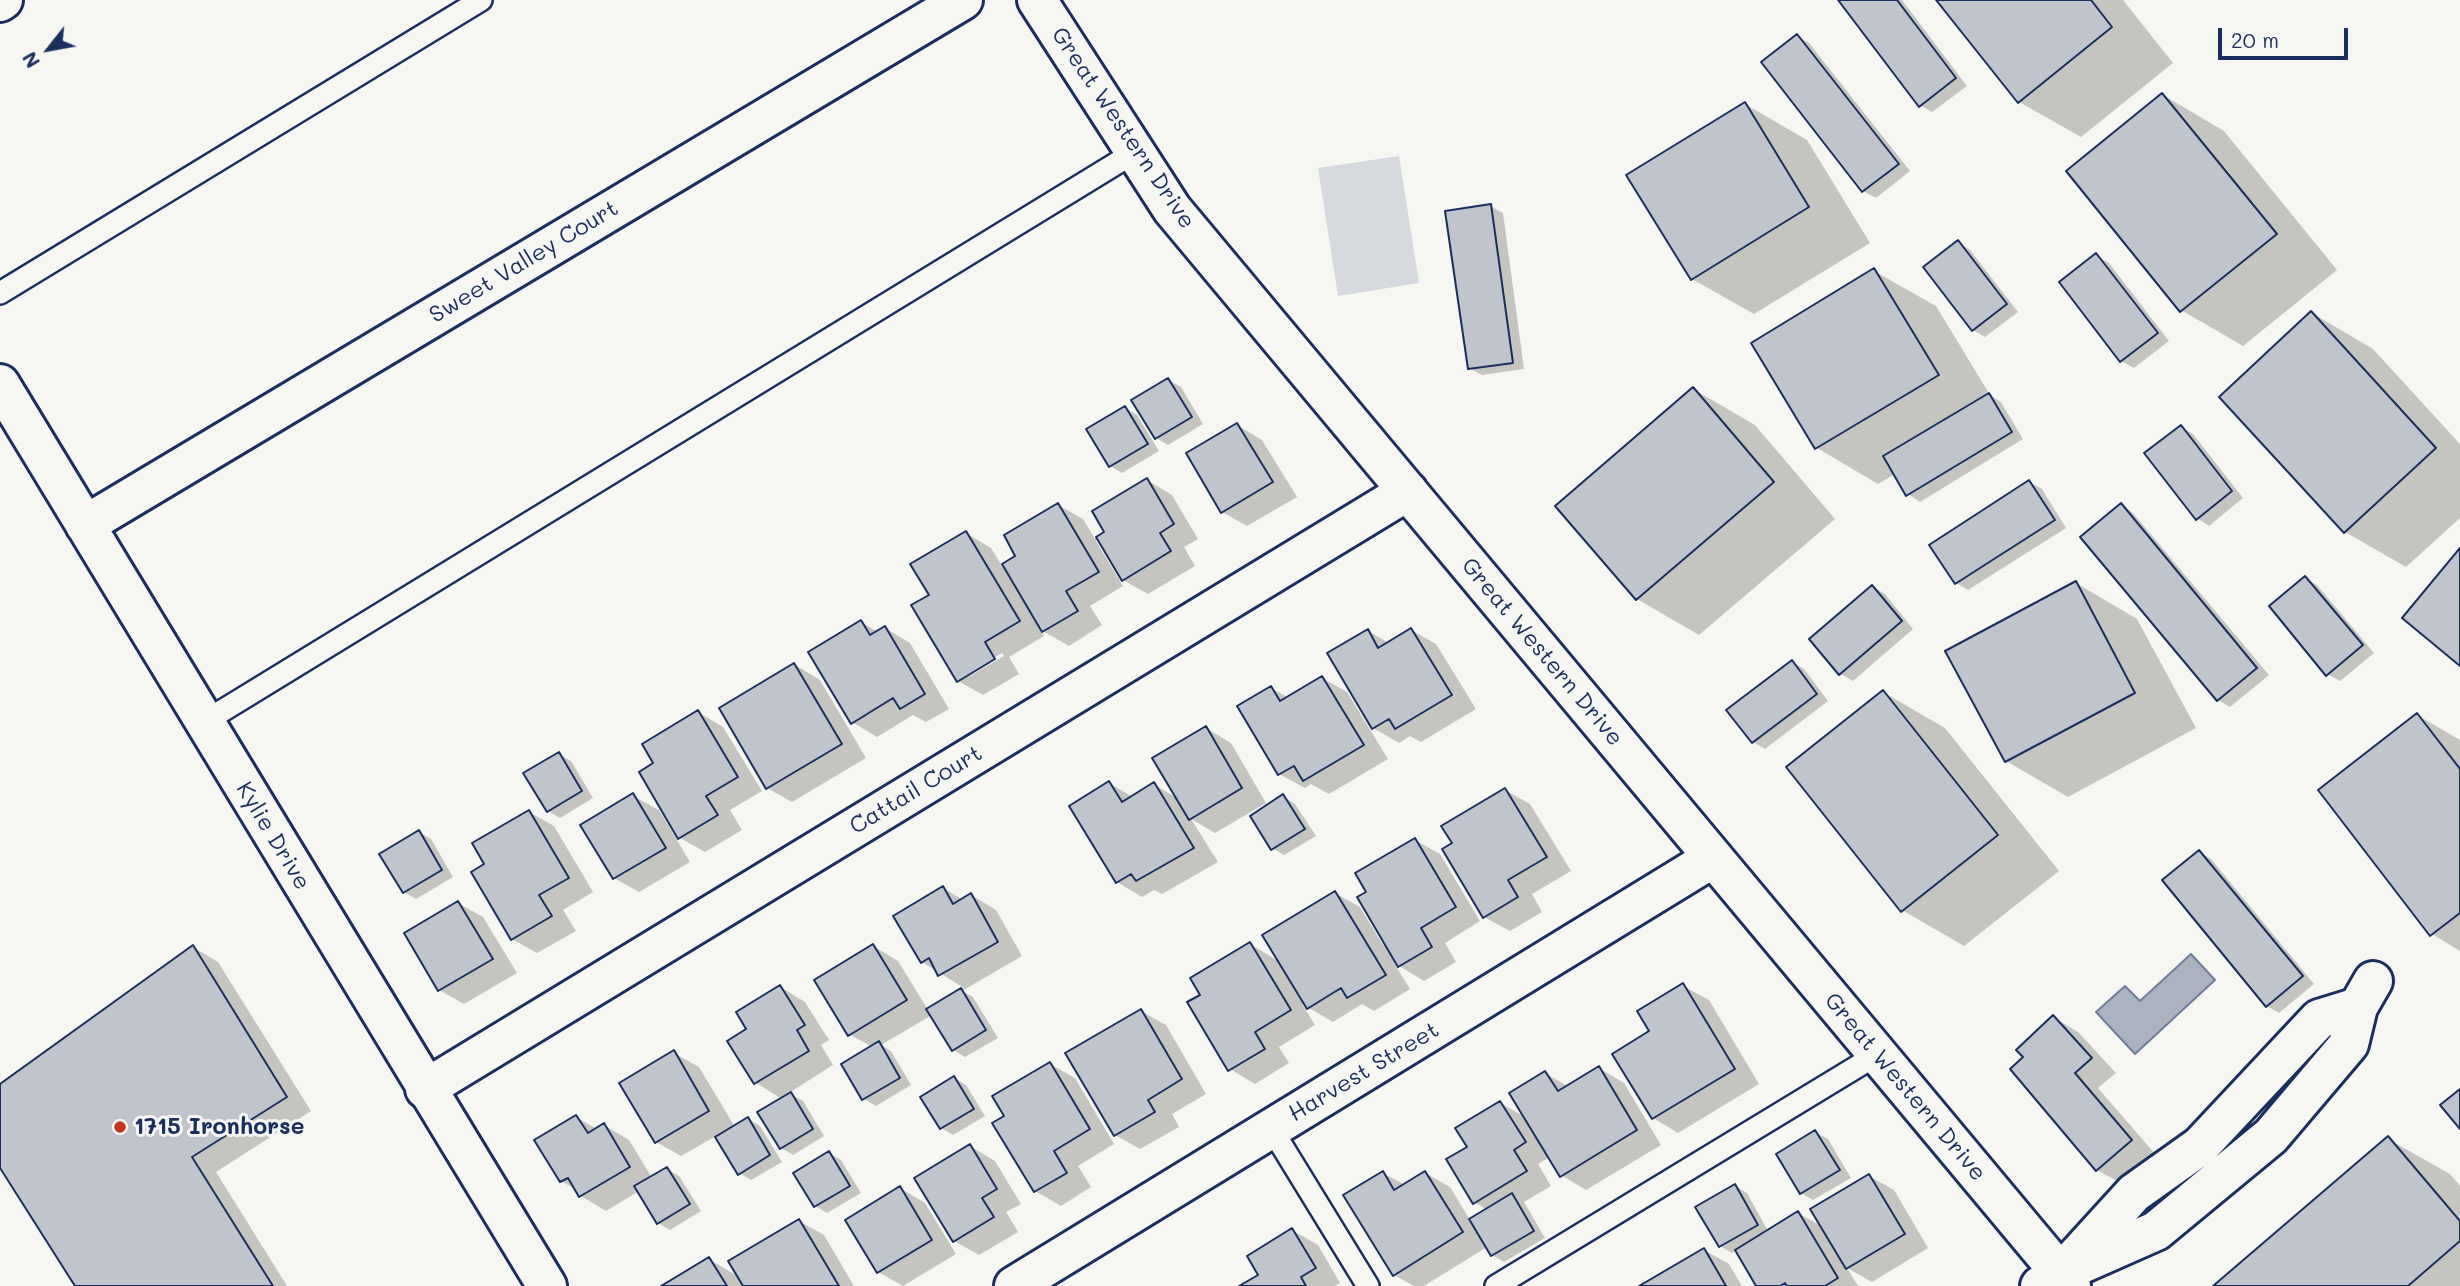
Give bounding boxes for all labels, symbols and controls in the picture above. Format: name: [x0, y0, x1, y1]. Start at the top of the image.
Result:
north arrow: [14, 14, 84, 84]
scale bar: [2222, 14, 2352, 58]
street label: Great Western Drive: [1045, 22, 1201, 234]
text: 20 m: [2231, 26, 2279, 53]
text: N: [16, 47, 45, 73]
street label: Sweet Valley Court: [425, 195, 623, 329]
street label: Great Western Drive: [1455, 552, 1629, 752]
street label: Cattail Court: [845, 740, 987, 840]
street label: Kylie Drive: [230, 777, 316, 895]
street label: Great Western Drive: [1818, 987, 1992, 1187]
street label: Harvest Street: [1284, 1016, 1444, 1128]
place label: 1715 Ironhorse: [134, 1113, 304, 1141]
marker: 1715 Ironhorse: [112, 1119, 128, 1135]

